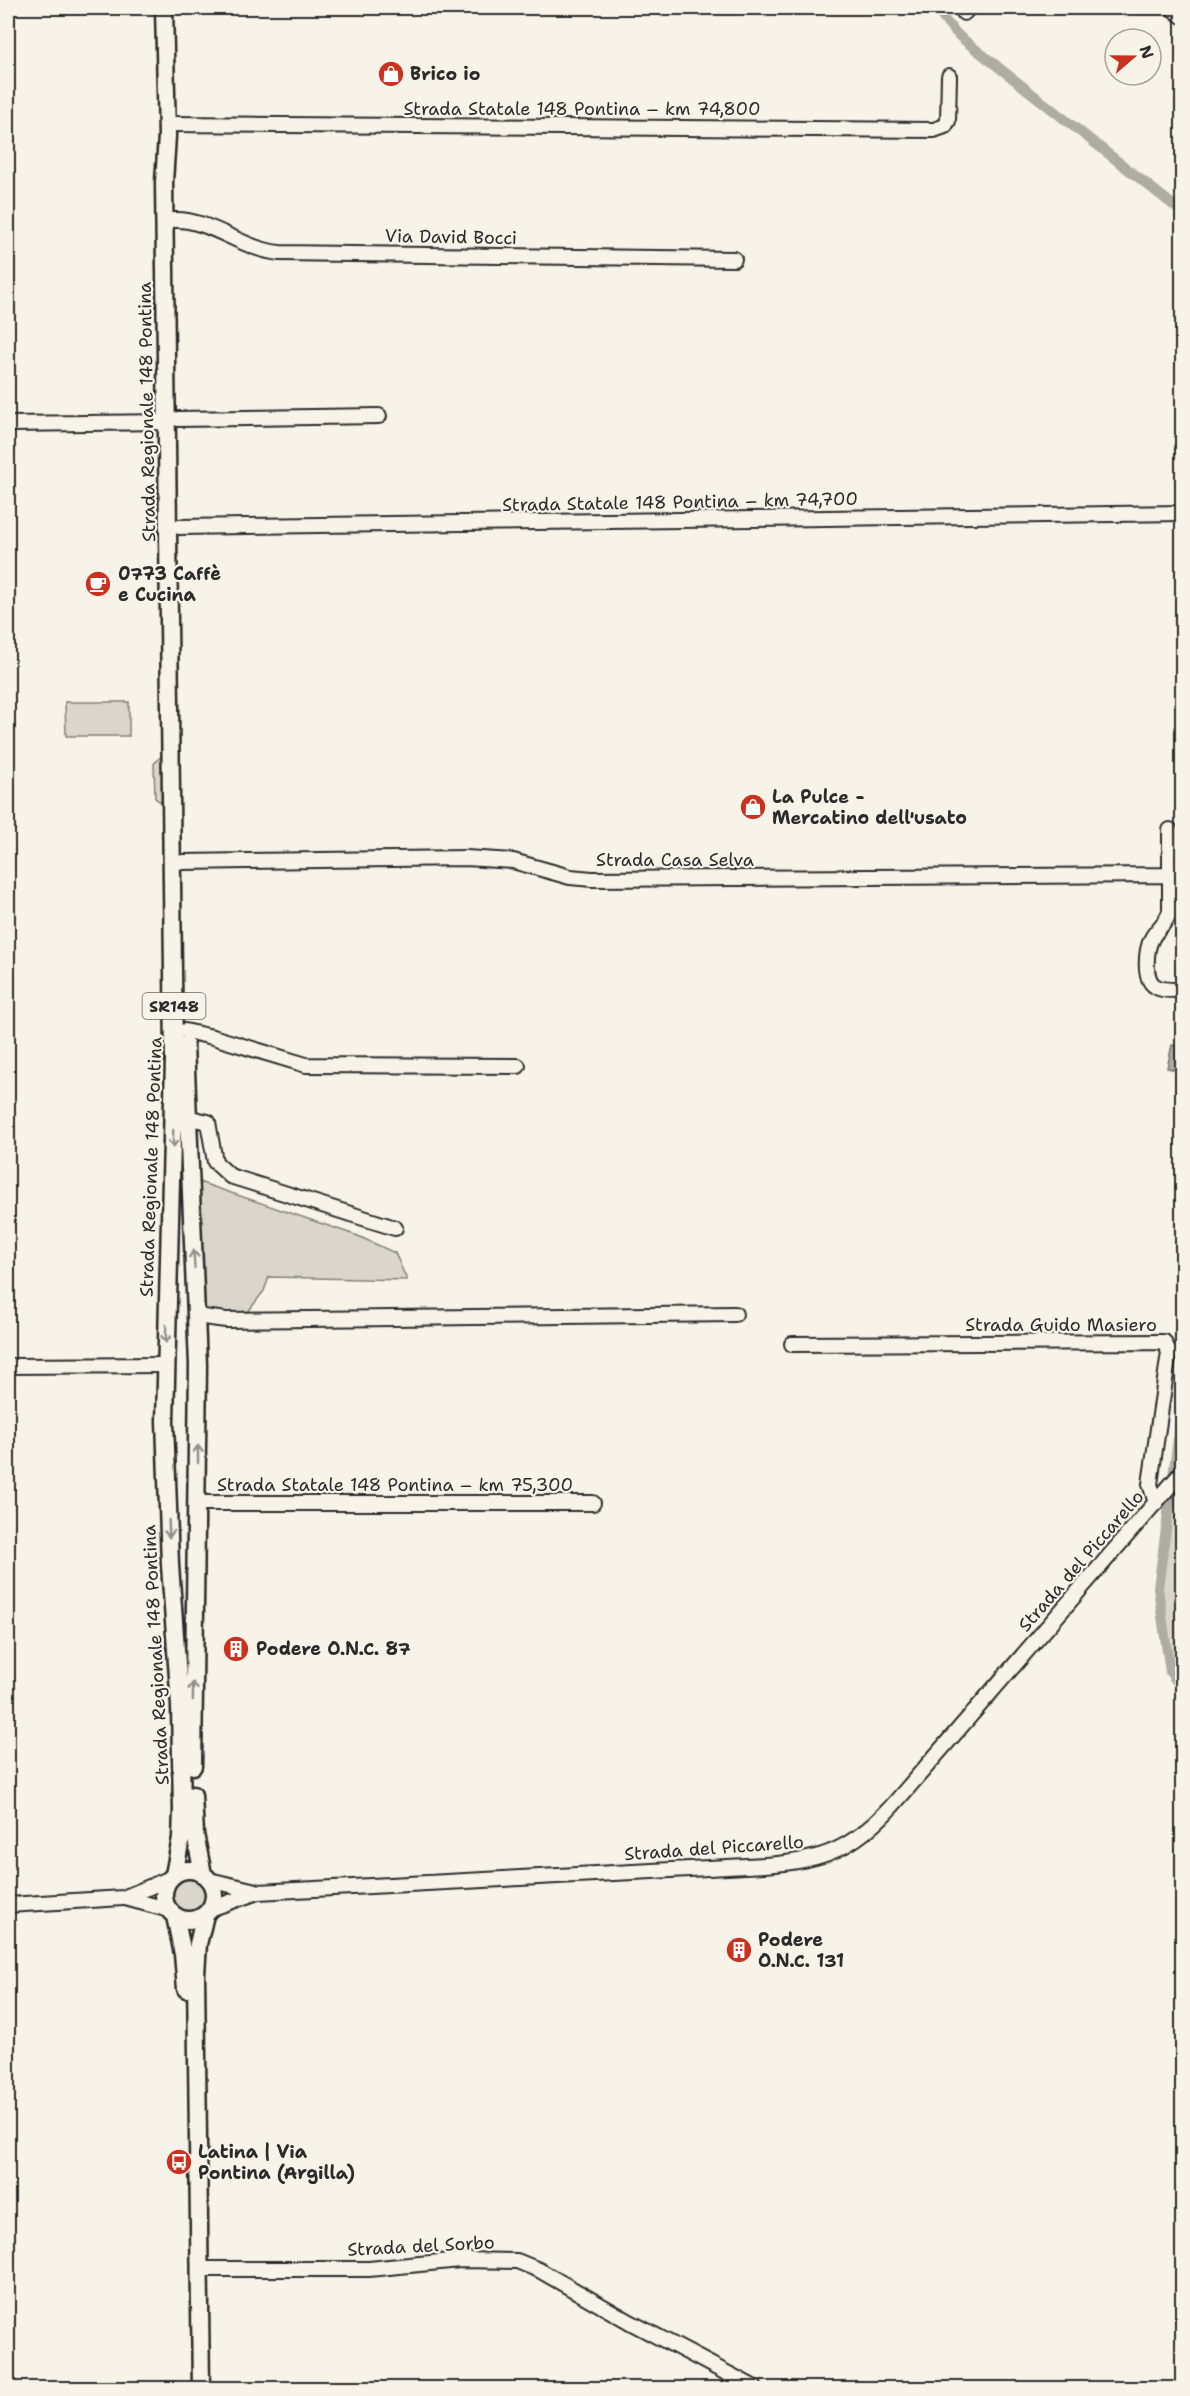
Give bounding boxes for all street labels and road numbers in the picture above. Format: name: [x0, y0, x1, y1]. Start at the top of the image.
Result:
street label: Strada Statale 148 Pontina – km 74,800: [403, 97, 761, 121]
street label: Via David Bocci: [385, 224, 517, 250]
street label: Strada Regionale 148 Pontina: [133, 282, 161, 542]
street label: Strada Statale 148 Pontina – km 74,700: [502, 487, 858, 517]
street label: Strada Casa Selva: [596, 848, 754, 872]
road number: SR148: [142, 993, 206, 1019]
street label: Strada Regionale 148 Pontina: [134, 1036, 168, 1298]
street label: Strada Guido Masiero: [965, 1313, 1157, 1337]
street label: Strada Statale 148 Pontina – km 75,300: [217, 1473, 573, 1497]
street label: Strada del Piccarello: [1013, 1485, 1149, 1637]
street label: Strada Regionale 148 Pontina: [137, 1524, 175, 1786]
street label: Strada del Piccarello: [623, 1830, 805, 1866]
street label: Strada del Sorbo: [347, 2230, 495, 2262]

